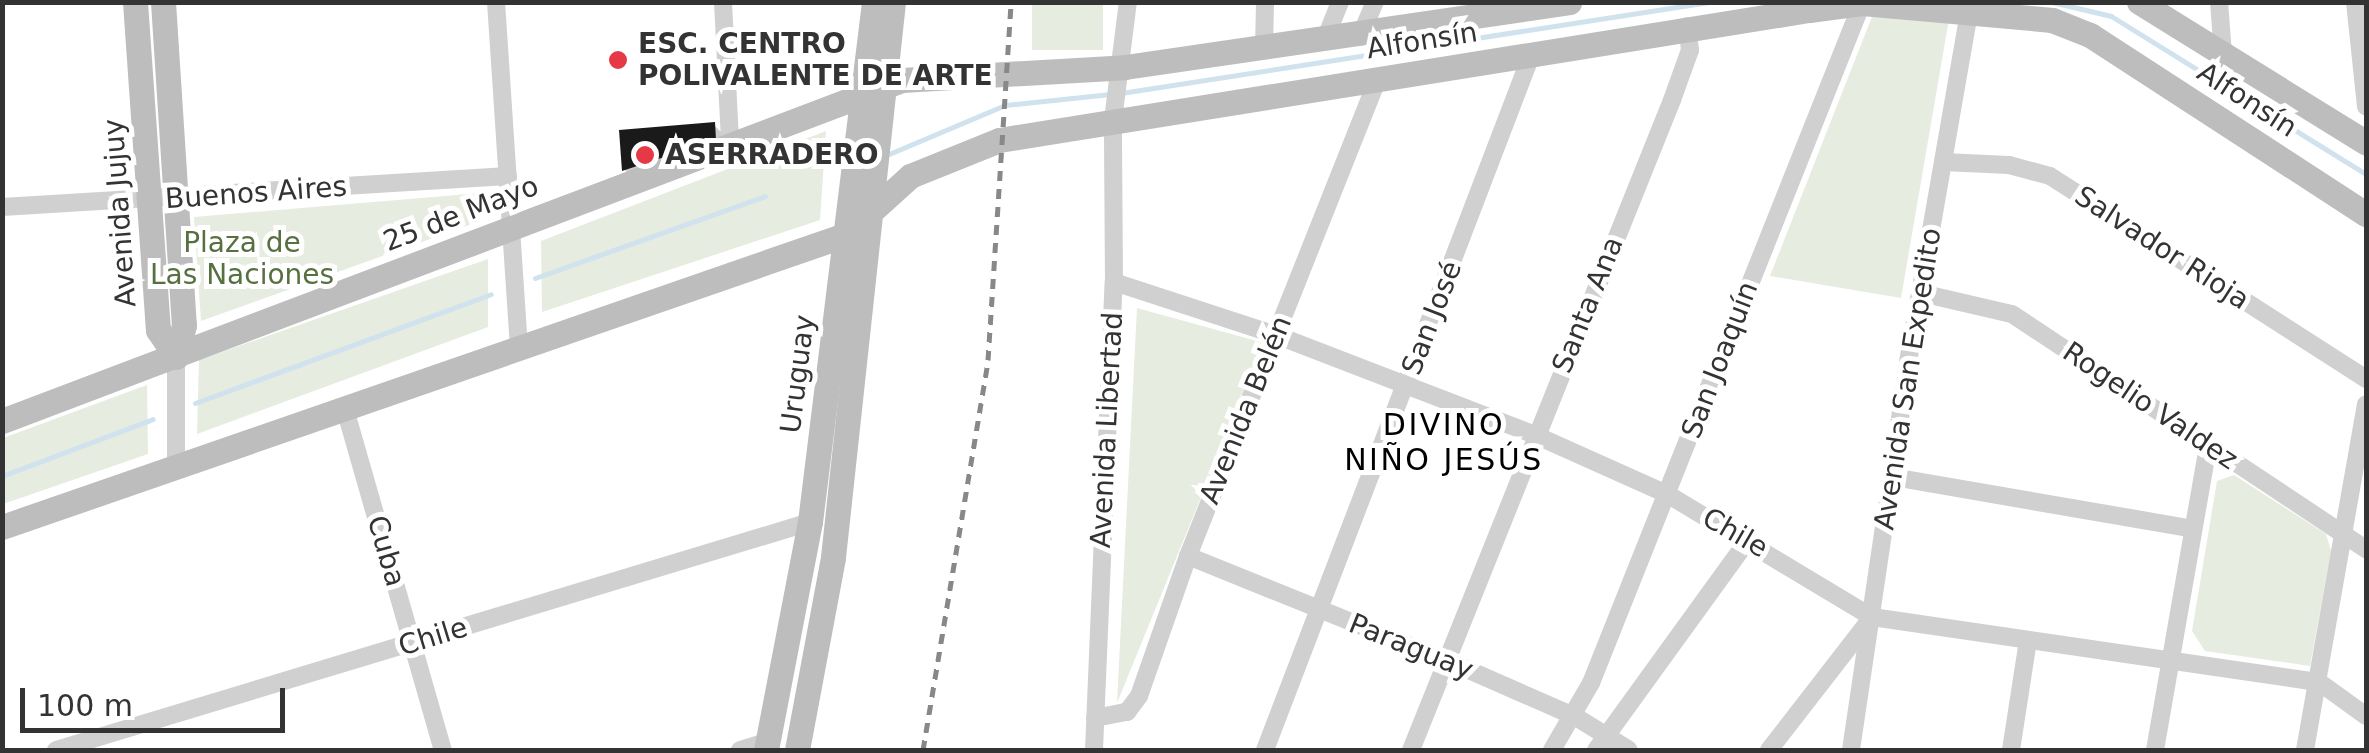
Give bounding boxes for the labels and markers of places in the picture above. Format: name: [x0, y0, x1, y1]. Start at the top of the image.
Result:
place label: ESC. CENTRO POLIVALENTE DE ARTE: [638, 27, 993, 93]
marker: ESC. CENTRO POLIVALENTE DE ARTE: [607, 49, 629, 71]
place label: ASERRADERO: [665, 138, 878, 172]
marker: ASERRADERO: [634, 144, 656, 166]

